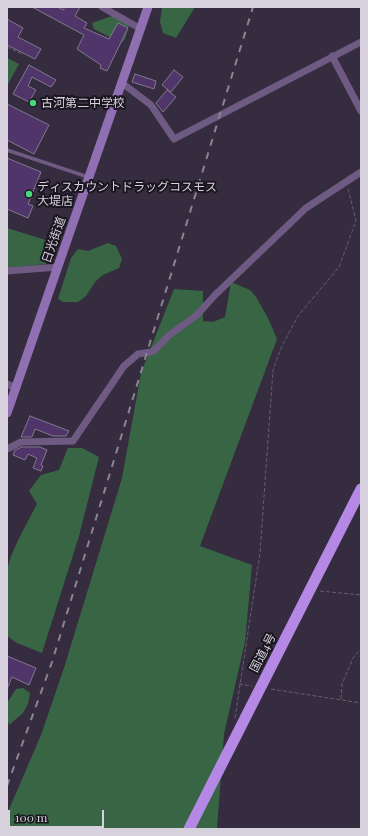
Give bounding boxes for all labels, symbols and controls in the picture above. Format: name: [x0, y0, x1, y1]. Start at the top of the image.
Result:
place label: 古河第二中学校: [41, 96, 125, 110]
marker: 古河第二中学校: [28, 98, 38, 108]
place label: ディスカウントドラッグコスモス 大堤店: [37, 180, 217, 208]
marker: ディスカウントドラッグコスモス 大堤店: [24, 189, 34, 199]
street label: 日光街道: [39, 215, 69, 265]
street label: 国道4号: [247, 631, 279, 675]
scale bar: [10, 802, 106, 828]
text: 100 m: [15, 809, 47, 825]

